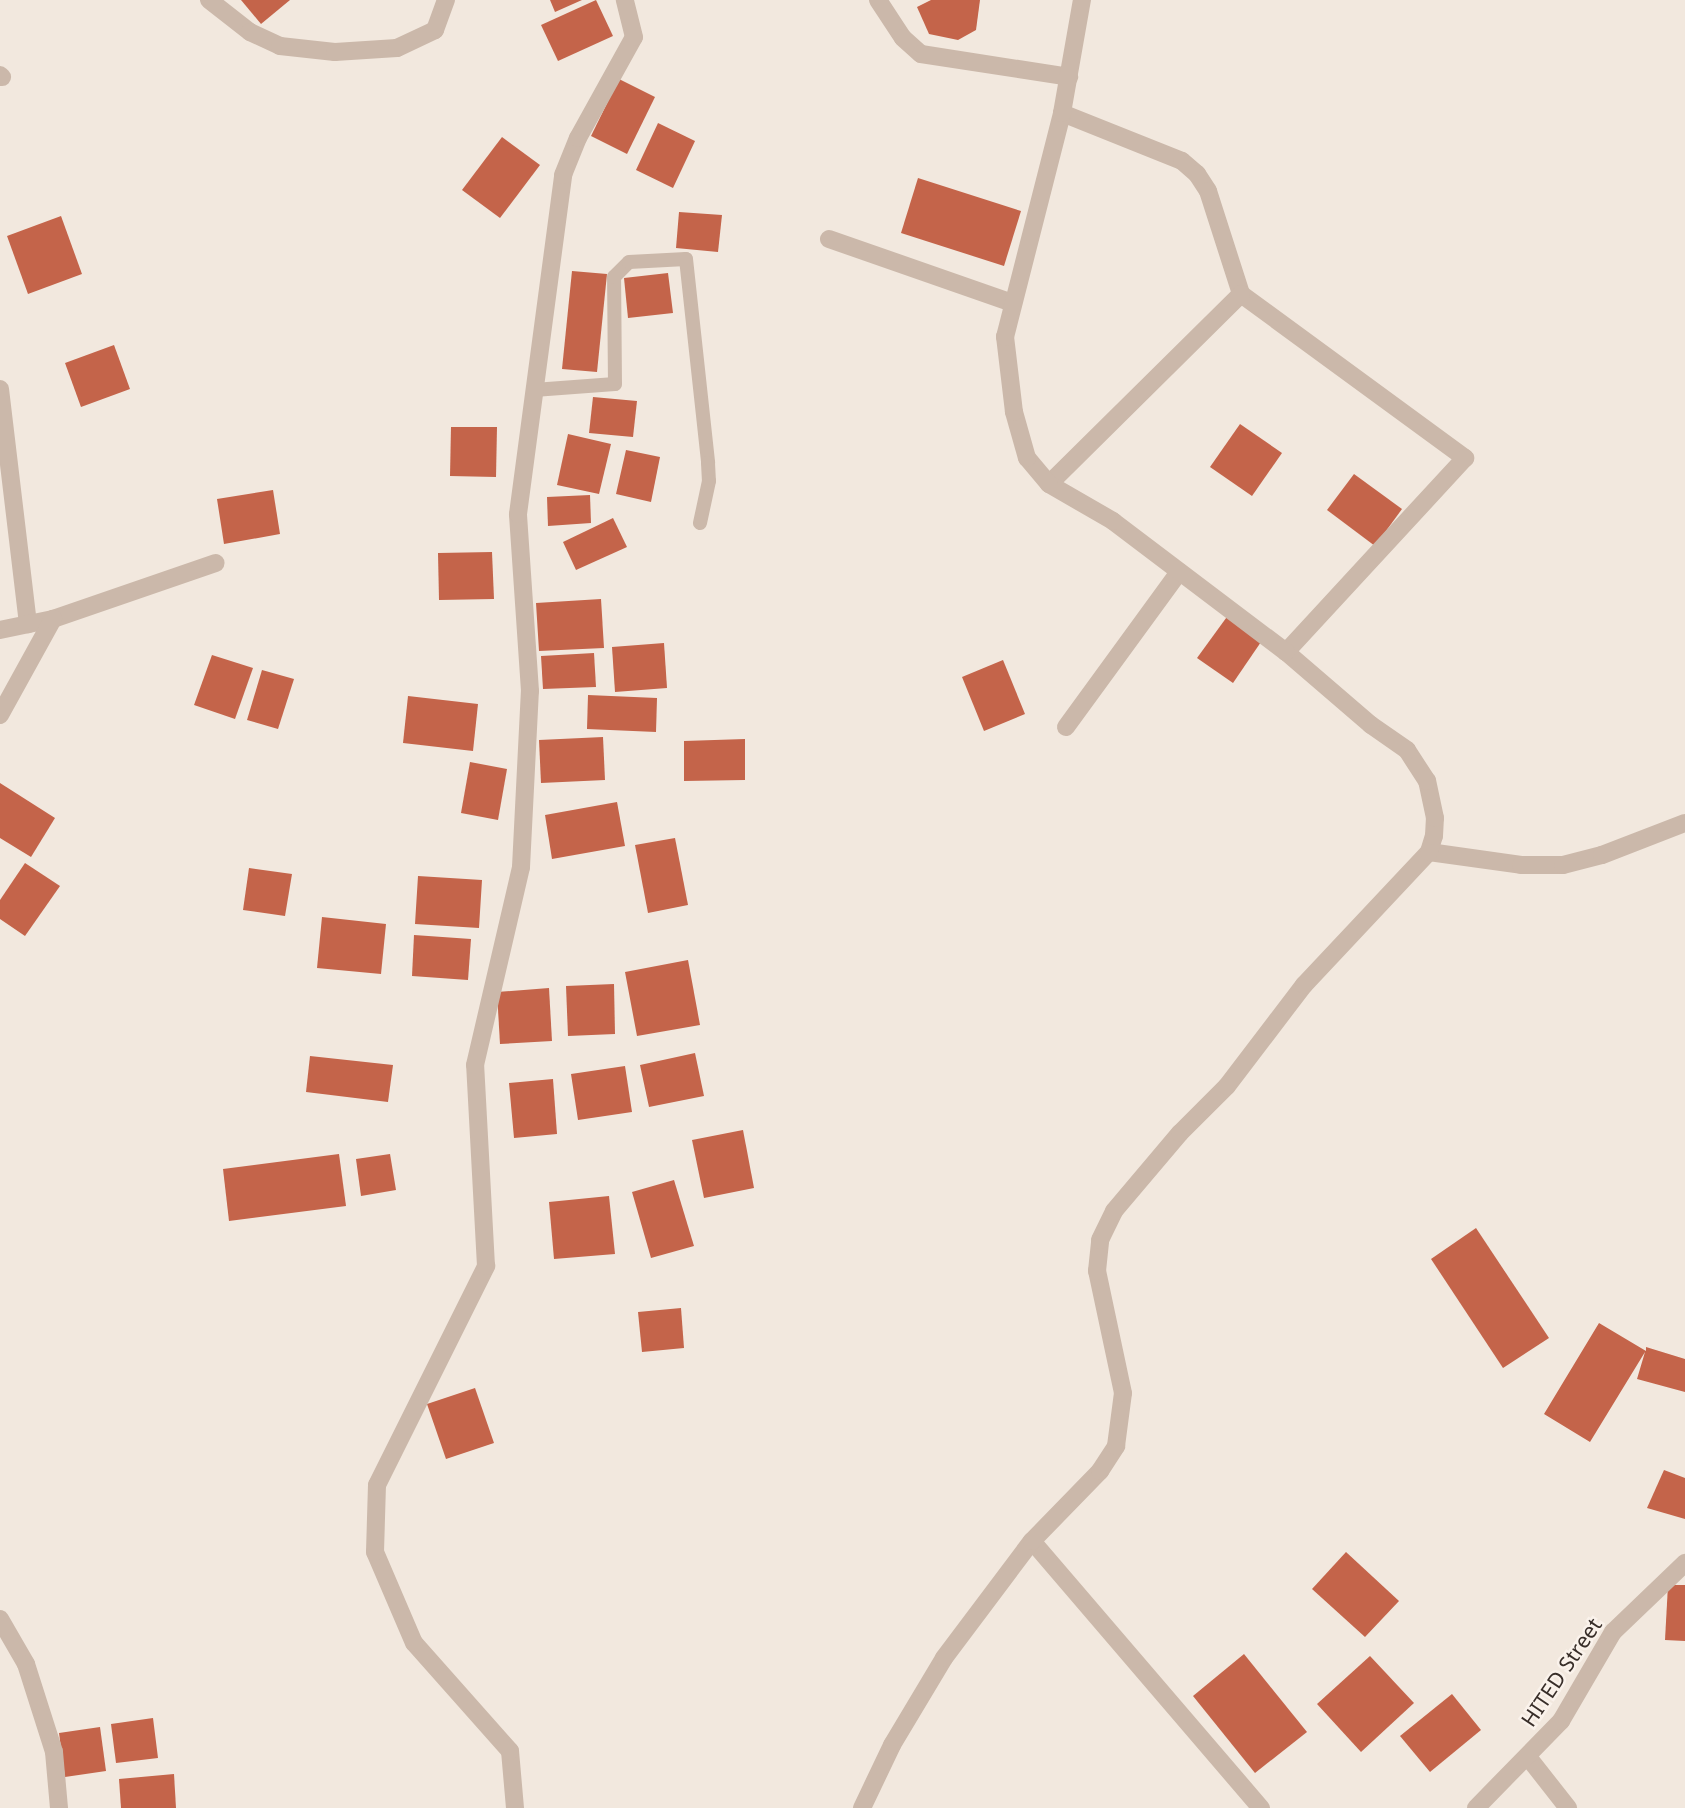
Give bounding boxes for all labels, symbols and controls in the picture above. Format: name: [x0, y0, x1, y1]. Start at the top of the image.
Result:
street label: HITED Street: [1515, 1613, 1607, 1731]

